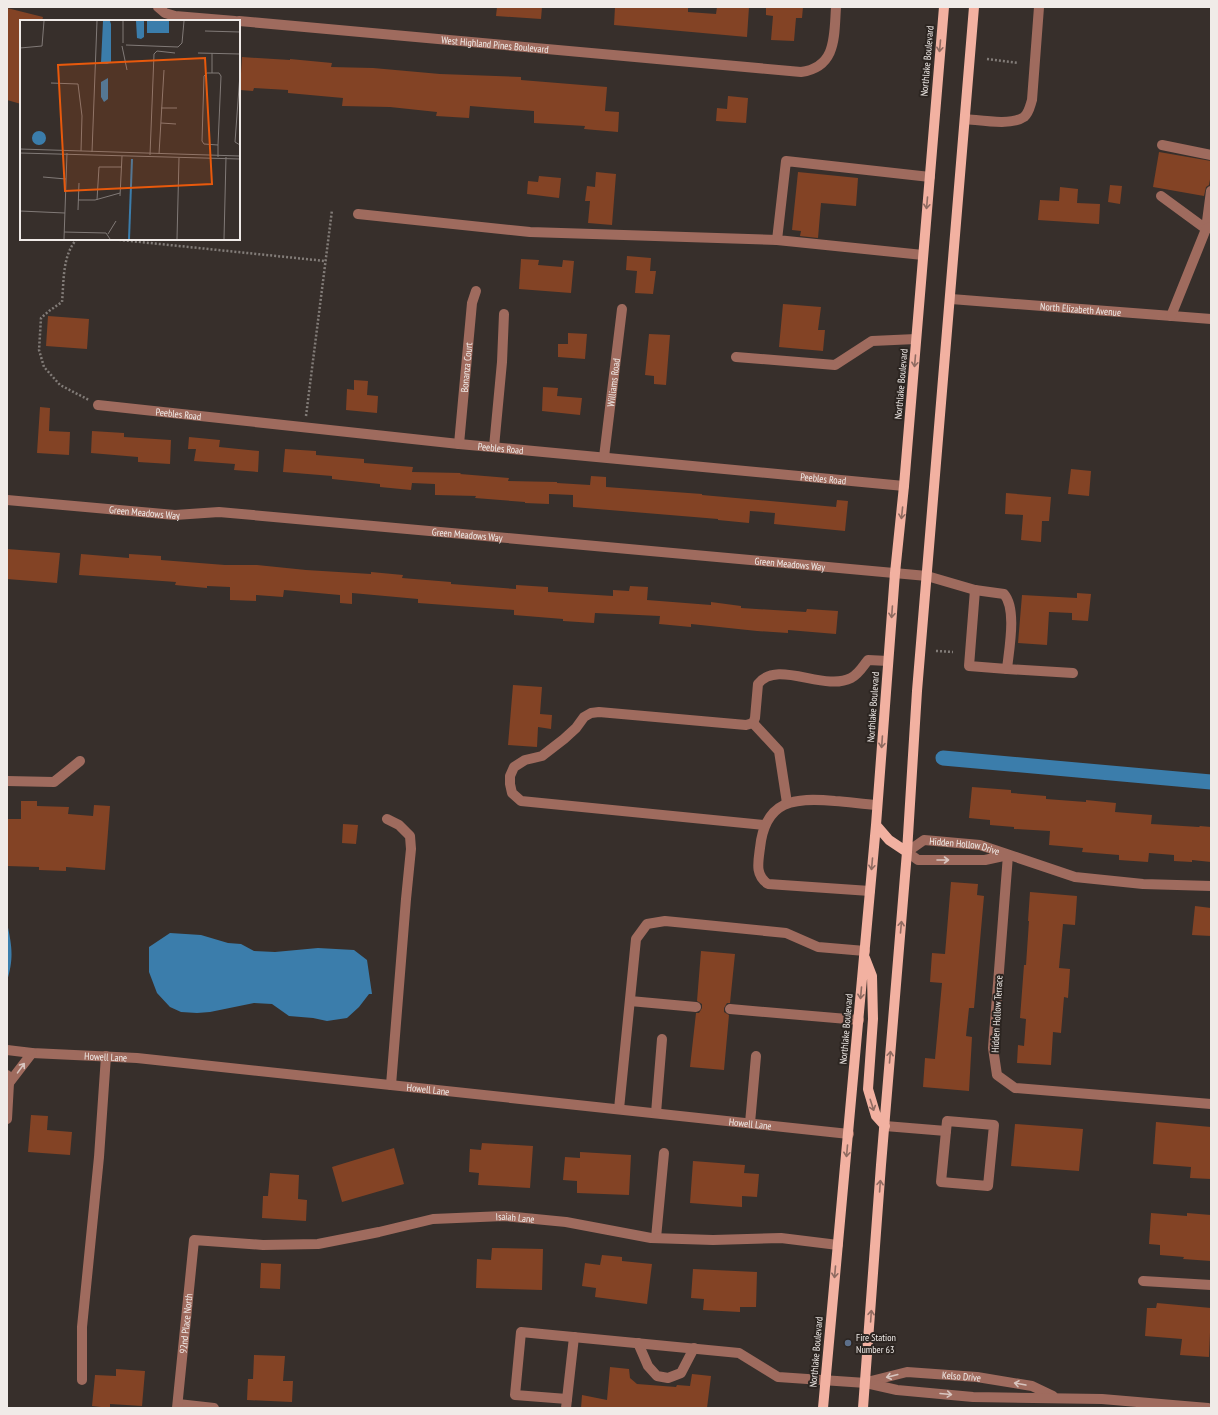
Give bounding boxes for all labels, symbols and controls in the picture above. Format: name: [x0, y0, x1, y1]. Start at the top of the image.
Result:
inset map: [20, 20, 240, 240]
street label: Northlake Boulevard: [917, 25, 937, 97]
street label: West Highland Pines Boulevard: [441, 33, 549, 56]
one-way arrow: [937, 39, 944, 52]
one-way arrow: [924, 196, 931, 209]
street label: North Elizabeth Avenue: [1040, 299, 1122, 319]
street label: Bonanza Court: [457, 341, 475, 393]
street label: Northlake Boulevard: [891, 348, 911, 420]
one-way arrow: [911, 354, 918, 367]
street label: Williams Road: [604, 357, 622, 408]
street label: Peebles Road: [155, 405, 202, 423]
street label: Peebles Road: [477, 439, 524, 457]
street label: Peebles Road: [800, 470, 847, 487]
street label: Green Meadows Way: [109, 503, 180, 522]
one-way arrow: [898, 506, 905, 519]
street label: Green Meadows Way: [431, 525, 503, 544]
street label: Green Meadows Way: [754, 554, 826, 573]
one-way arrow: [888, 605, 895, 618]
street label: Northlake Boulevard: [864, 671, 882, 743]
one-way arrow: [879, 735, 886, 748]
street label: Hidden Hollow Drive: [929, 834, 1002, 858]
one-way arrow: [936, 856, 949, 864]
one-way arrow: [869, 857, 876, 870]
one-way arrow: [897, 921, 905, 934]
street label: Hidden Hollow Terrace: [988, 975, 1006, 1053]
one-way arrow: [857, 986, 865, 999]
street label: Northlake Boulevard: [836, 993, 856, 1065]
street label: Howell Lane: [84, 1049, 127, 1064]
one-way arrow: [887, 1051, 894, 1064]
one-way arrow: [17, 1063, 25, 1074]
street label: Howell Lane: [406, 1080, 450, 1098]
one-way arrow: [869, 1098, 876, 1111]
street label: Howell Lane: [728, 1115, 772, 1132]
one-way arrow: [843, 1144, 851, 1157]
one-way arrow: [876, 1180, 883, 1193]
street label: Isaiah Lane: [495, 1209, 535, 1225]
one-way arrow: [832, 1265, 839, 1278]
street label: 92nd Place North: [176, 1293, 195, 1354]
one-way arrow: [867, 1310, 874, 1323]
street label: Northlake Boulevard: [806, 1316, 826, 1388]
place label: Fire Station Number 63: [856, 1331, 896, 1356]
marker: Fire Station Number 63: [843, 1338, 853, 1348]
street label: Kelso Drive: [942, 1368, 982, 1384]
one-way arrow: [885, 1373, 898, 1380]
one-way arrow: [1014, 1380, 1027, 1388]
one-way arrow: [939, 1391, 952, 1398]

